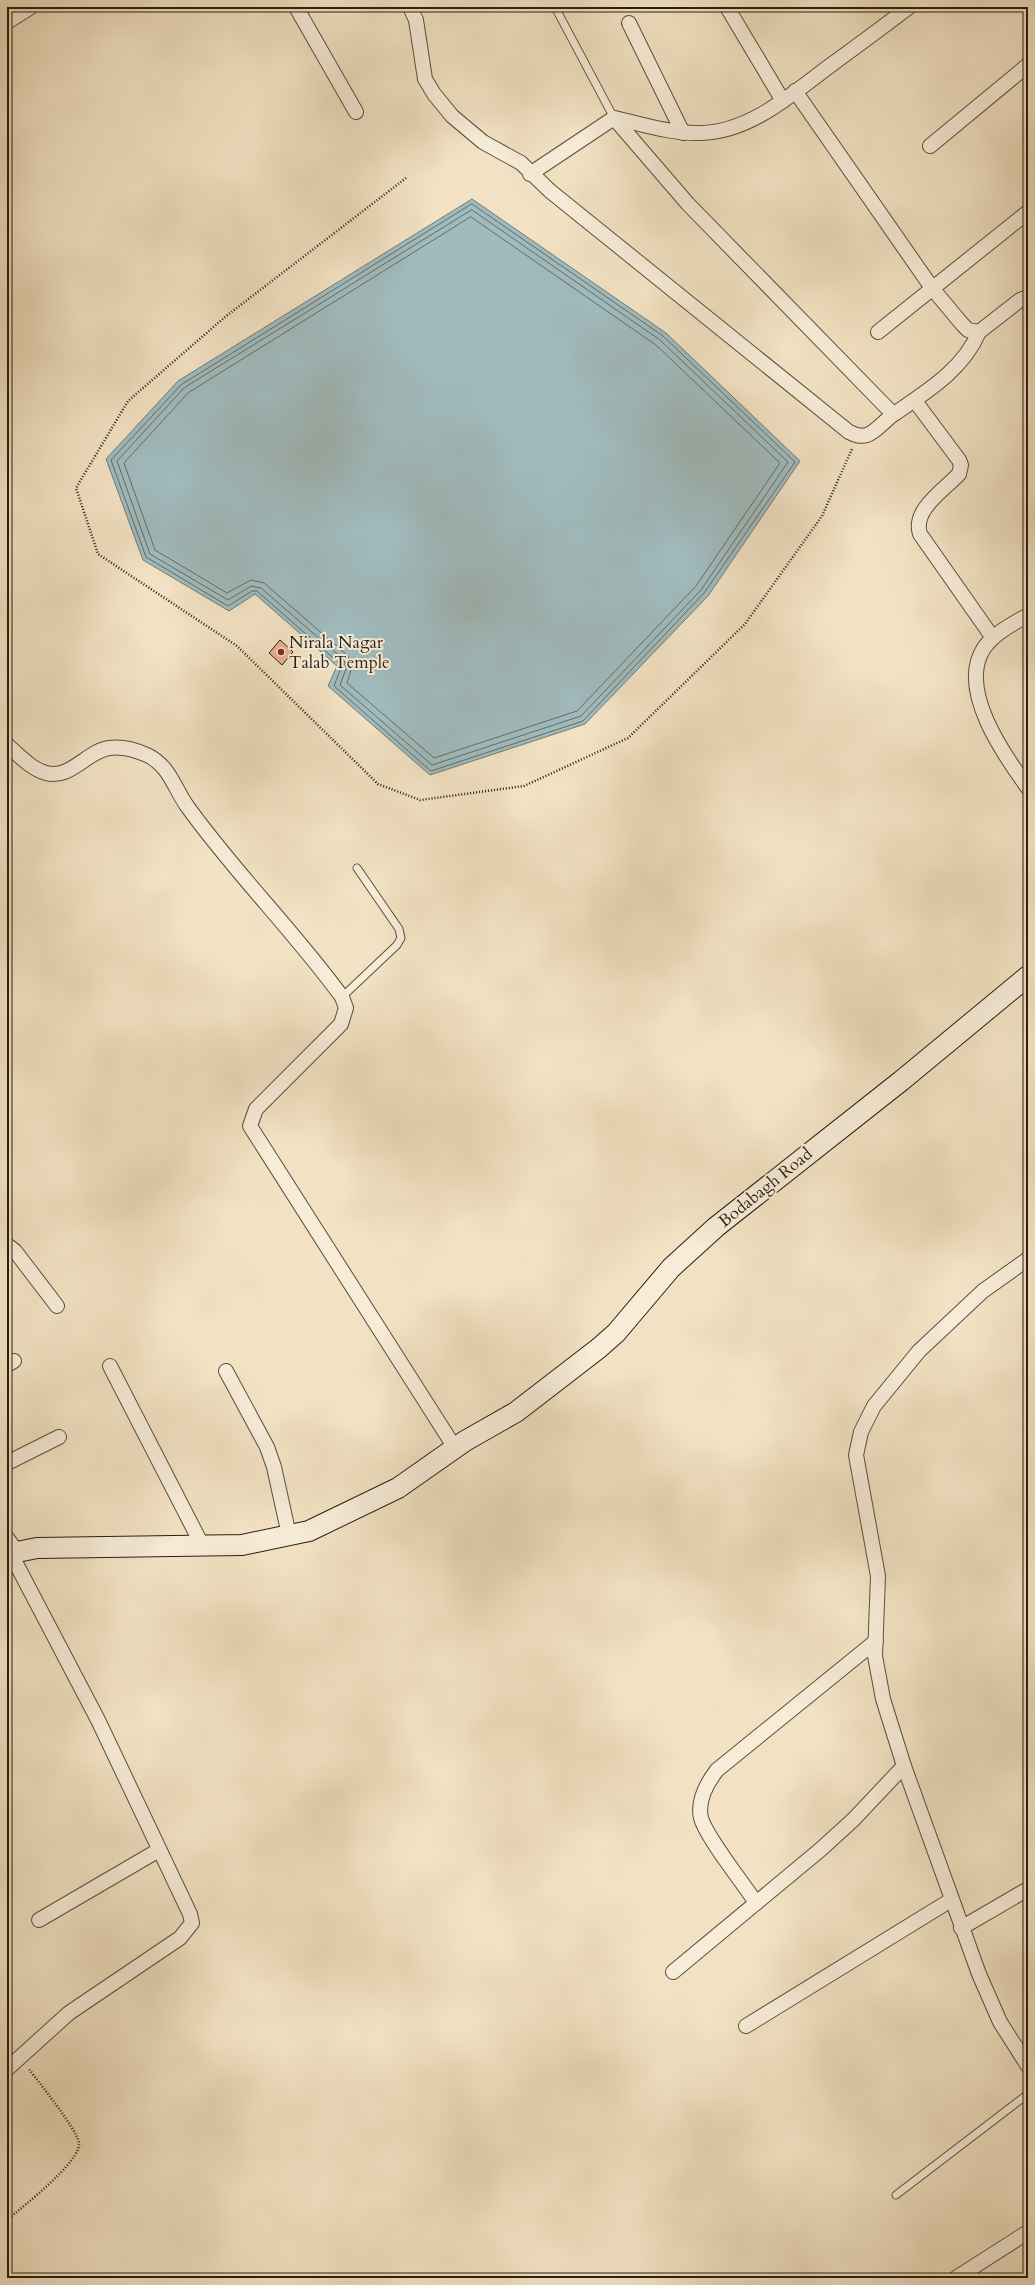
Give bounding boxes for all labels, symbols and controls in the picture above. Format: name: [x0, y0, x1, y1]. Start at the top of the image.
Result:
place label: Nirala Nagar Talab Temple: [289, 631, 390, 674]
marker: Nirala Nagar Talab Temple: [276, 647, 286, 657]
street label: Bodabagh Road: [714, 1142, 817, 1232]

